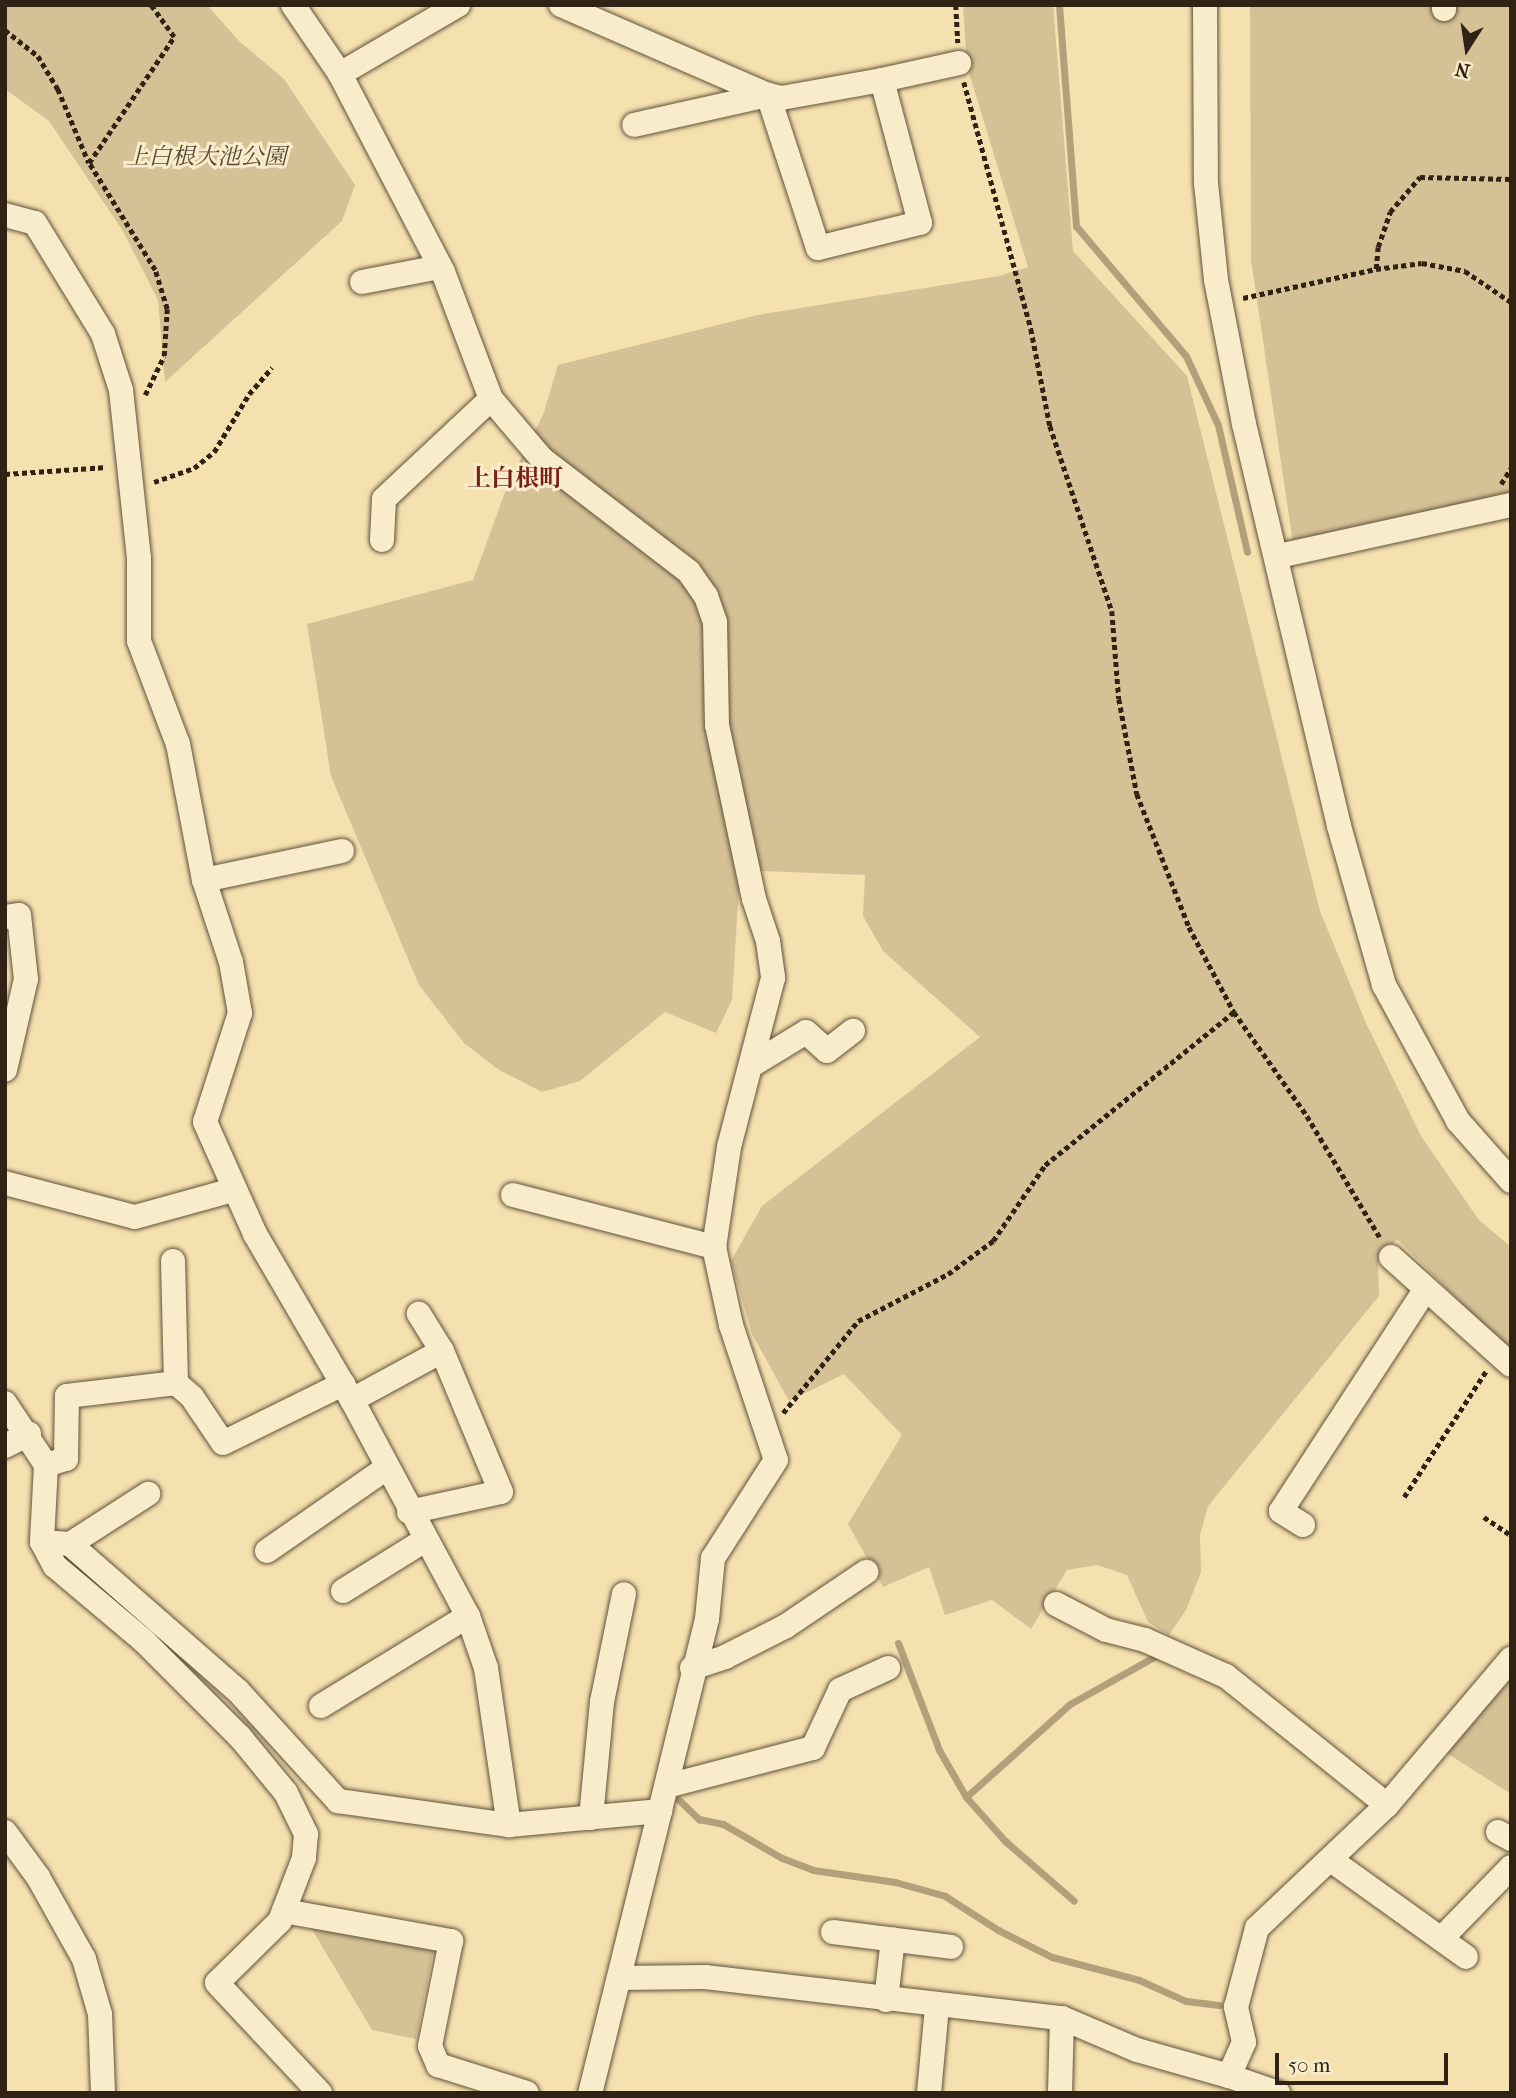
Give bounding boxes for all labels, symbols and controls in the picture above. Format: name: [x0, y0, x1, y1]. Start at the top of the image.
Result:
north arrow: [1432, 14, 1502, 84]
text: N: [1453, 57, 1472, 82]
park label: 上白根大池公園: [126, 143, 286, 171]
district label: 上白根町: [467, 465, 563, 493]
scale bar: [1278, 2038, 1451, 2082]
text: 50 m: [1288, 2053, 1331, 2077]

